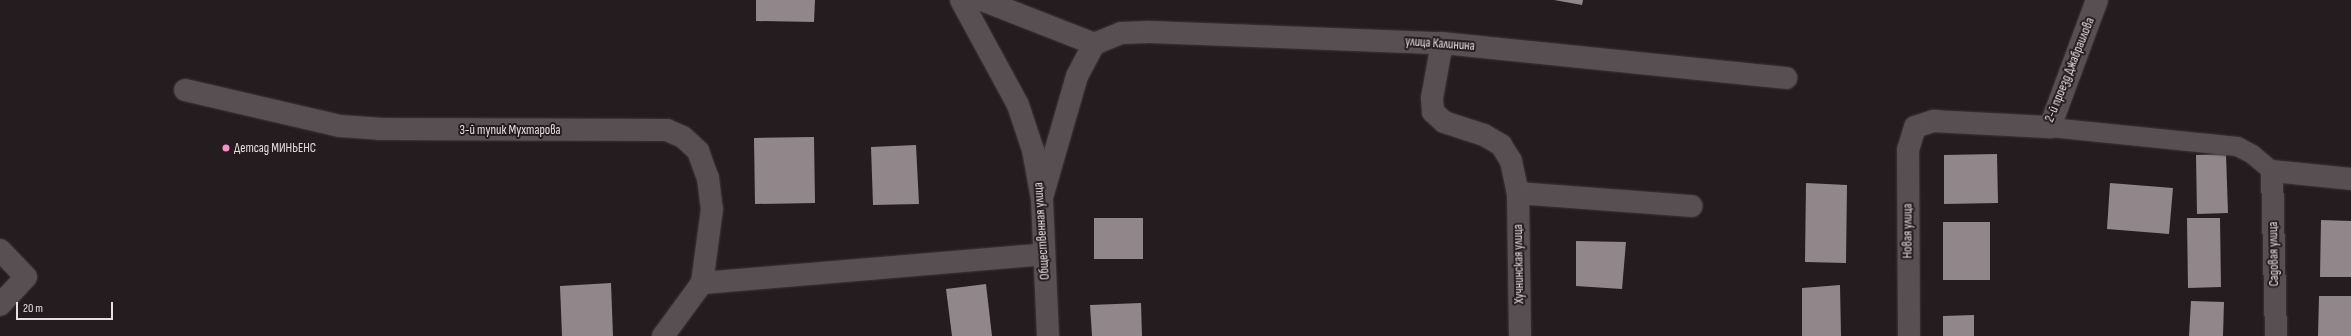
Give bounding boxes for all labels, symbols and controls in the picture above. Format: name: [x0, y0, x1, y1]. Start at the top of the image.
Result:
street label: 2-й проезд Джабраилова: [2042, 15, 2098, 125]
street label: улица Калинина: [1405, 34, 1475, 54]
street label: 3-й тупик Мухтарова: [459, 122, 561, 138]
place label: Детсад МИНЬЕНС: [234, 140, 316, 156]
marker: Детсад МИНЬЕНС: [221, 143, 231, 153]
street label: Общественная улица: [1031, 182, 1053, 280]
street label: Новая улица: [1900, 204, 1916, 258]
street label: Садовая улица: [2266, 221, 2282, 287]
street label: Хучнинская улица: [1511, 224, 1527, 304]
scale bar: [18, 294, 115, 320]
text: 20 m: [23, 301, 43, 316]

